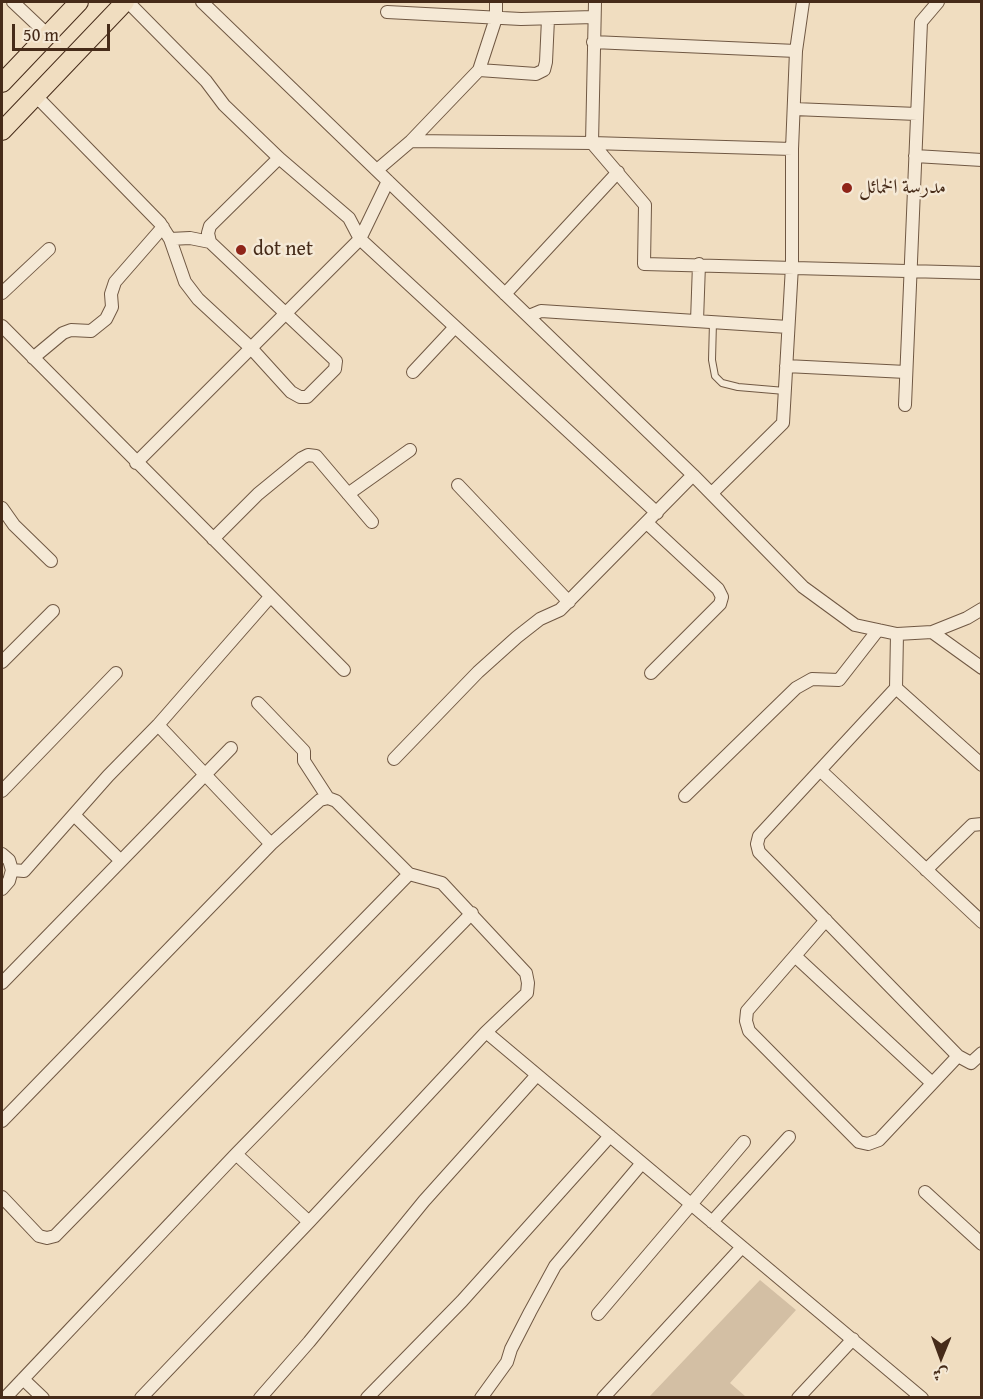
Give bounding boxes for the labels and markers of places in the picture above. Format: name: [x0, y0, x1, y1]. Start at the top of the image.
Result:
place label: مدرسة الخمائل: [859, 176, 946, 200]
marker: مدرسة الخمائل: [840, 181, 854, 195]
place label: dot net: [253, 238, 313, 262]
marker: dot net: [234, 243, 248, 257]

